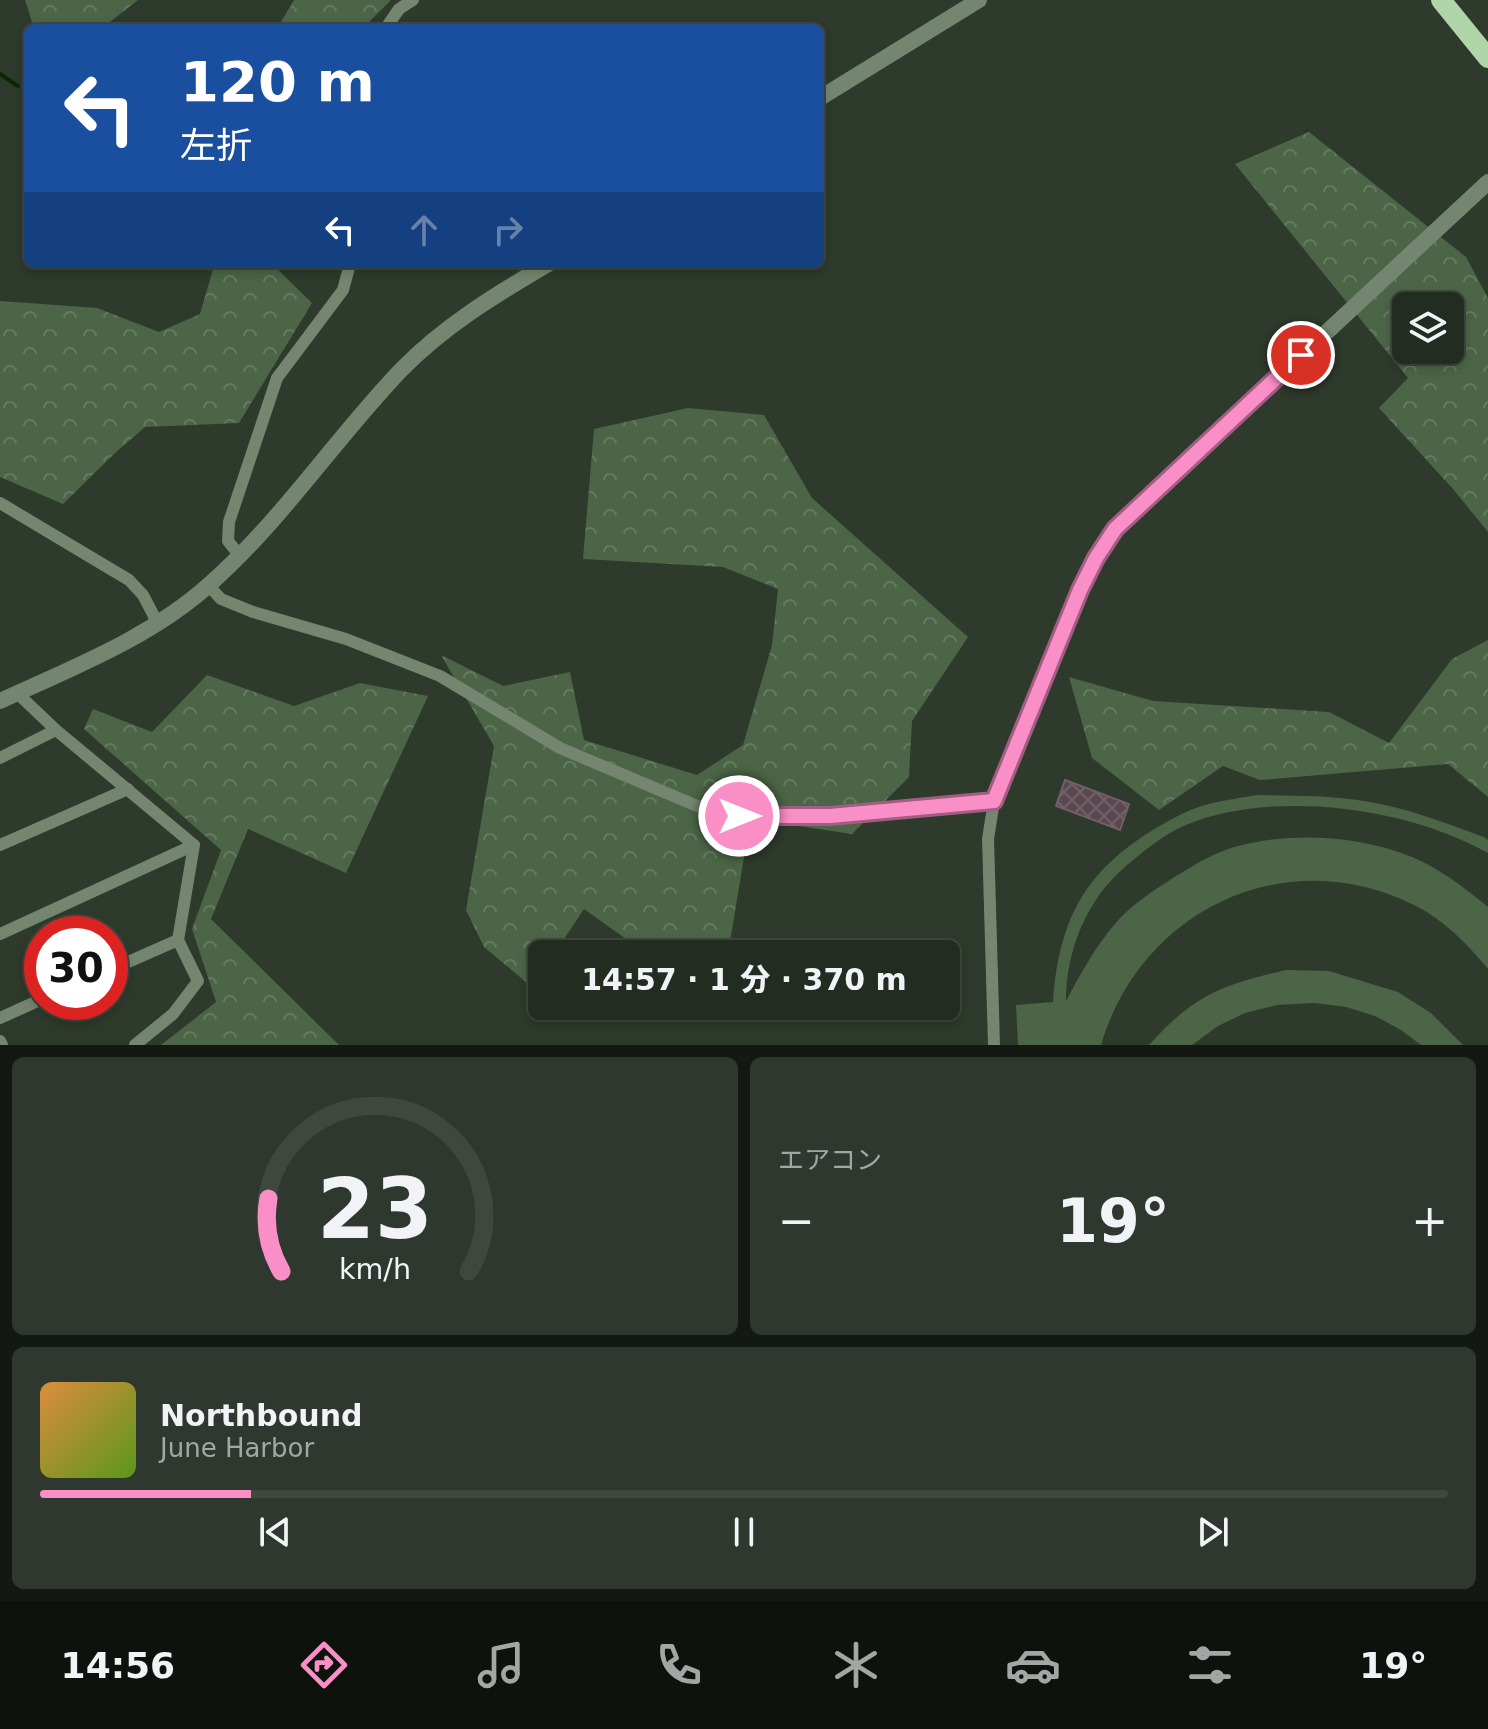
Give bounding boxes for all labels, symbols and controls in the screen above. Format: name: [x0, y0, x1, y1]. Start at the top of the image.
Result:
text: 120 m: [180, 49, 375, 114]
icon: left: [48, 56, 152, 160]
text: 左折: [180, 125, 252, 166]
icon: left: [318, 208, 362, 252]
icon: ahead: [402, 208, 446, 252]
icon: right: [486, 208, 530, 252]
map controls: [1392, 292, 1464, 364]
button: layers: [1392, 292, 1464, 364]
pin: [1267, 321, 1335, 389]
icon: arrive: [1279, 333, 1323, 377]
position arrow: [697, 774, 781, 858]
speed limit sign: 30: [24, 916, 128, 1020]
text: 14:57 · 1 分 · 370 m: [581, 962, 907, 997]
text: エアコン: [778, 1145, 882, 1175]
text: 23: [317, 1161, 433, 1258]
text: 19°: [1056, 1186, 1170, 1256]
text: −: [778, 1195, 815, 1246]
text: +: [1411, 1195, 1448, 1246]
text: km/h: [339, 1252, 411, 1286]
text: Northbound: [160, 1398, 363, 1433]
text: June Harbor: [160, 1433, 314, 1463]
icon: previous: [253, 1510, 297, 1554]
icon: pause: [722, 1510, 766, 1554]
icon: next: [1191, 1510, 1235, 1554]
icon: directions: [296, 1637, 352, 1693]
icon: music: [473, 1637, 529, 1693]
icon: phone: [651, 1637, 707, 1693]
icon: climate: [828, 1637, 884, 1693]
icon: car: [1005, 1637, 1061, 1693]
icon: filters: [1182, 1637, 1238, 1693]
text: 14:56: [61, 1645, 175, 1686]
text: 19°: [1359, 1645, 1427, 1686]

